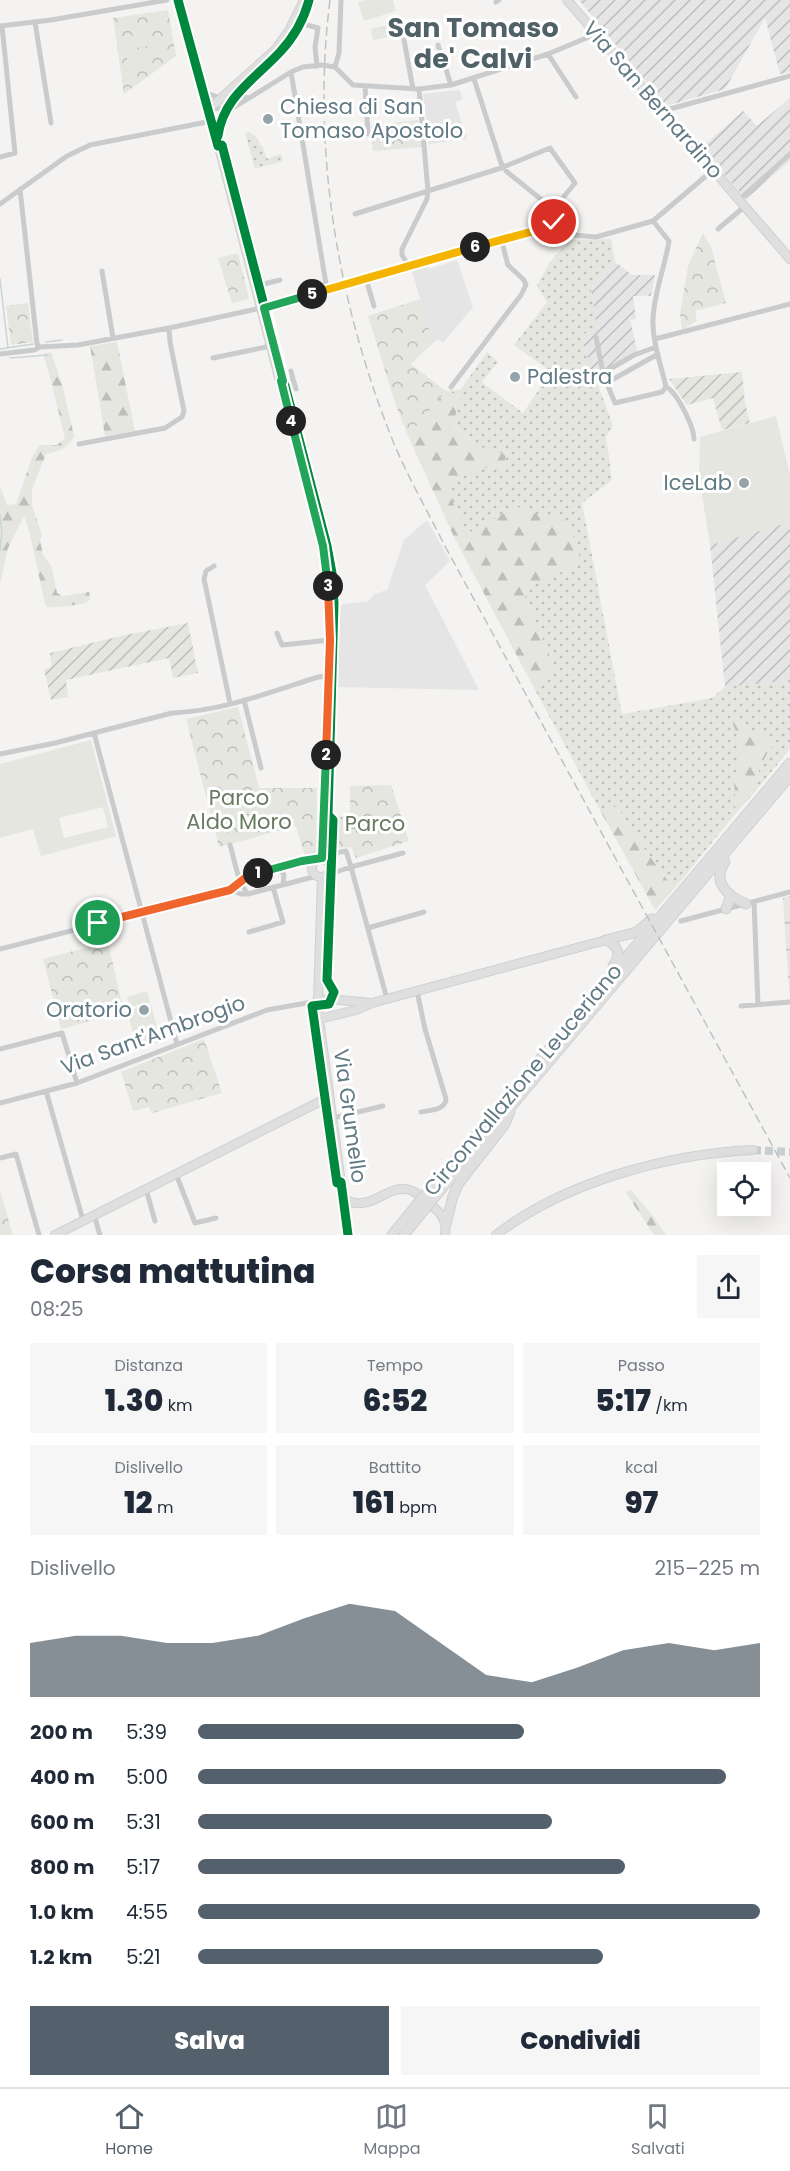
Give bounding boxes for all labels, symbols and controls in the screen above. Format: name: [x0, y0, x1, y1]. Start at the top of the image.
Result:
district label: San Tomaso de' Calvi: [387, 9, 559, 77]
street label: Via San Bernardino: [577, 15, 730, 185]
place label: Chiesa di San Tomaso Apostolo: [280, 92, 463, 145]
marker: Chiesa di San Tomaso Apostolo: [261, 112, 275, 126]
pin: [528, 196, 579, 247]
icon: check: [537, 205, 570, 238]
pin: 6: [460, 232, 490, 262]
text: 6: [470, 235, 480, 258]
pin: 5: [297, 279, 327, 309]
text: 5: [307, 282, 317, 305]
place label: Palestra: [527, 362, 612, 391]
marker: Palestra: [508, 370, 522, 384]
pin: 4: [276, 406, 306, 436]
text: 4: [286, 409, 296, 432]
place label: IceLab: [664, 468, 732, 497]
marker: IceLab: [737, 476, 751, 490]
pin: 3: [313, 571, 343, 601]
text: 3: [323, 574, 333, 597]
pin: 2: [311, 740, 341, 770]
text: 2: [321, 743, 331, 766]
park label: Parco Aldo Moro: [186, 783, 292, 836]
park label: Parco: [345, 809, 405, 838]
pin: 1: [243, 858, 273, 888]
text: 1: [255, 861, 261, 884]
pin: [72, 897, 123, 948]
icon: arrive: [81, 906, 114, 939]
street label: Circonvallazione Leuceriano: [417, 957, 629, 1202]
street label: Via Sant'Ambrogio: [57, 988, 249, 1081]
place label: Oratorio: [46, 995, 132, 1024]
marker: Oratorio: [137, 1003, 151, 1017]
street label: Via Grumello: [327, 1047, 374, 1185]
map controls: [717, 1162, 771, 1216]
button: locate: [717, 1162, 771, 1216]
text: Corsa mattutina: [30, 1248, 315, 1295]
button: share: [697, 1255, 760, 1318]
text: 08:25: [30, 1295, 84, 1323]
text: Distanza: [114, 1354, 183, 1377]
text: Tempo: [367, 1354, 423, 1377]
text: Passo: [618, 1354, 665, 1377]
text: 1.30: [105, 1379, 163, 1422]
text: 6:52: [363, 1379, 427, 1422]
text: 5:17: [595, 1379, 651, 1422]
text: km: [163, 1394, 192, 1417]
text: /km: [651, 1394, 688, 1417]
text: Dislivello: [114, 1456, 183, 1479]
text: Battito: [369, 1456, 421, 1479]
text: kcal: [625, 1456, 658, 1479]
text: 12: [124, 1481, 153, 1524]
text: 161: [353, 1481, 395, 1524]
text: 97: [624, 1481, 658, 1524]
text: m: [153, 1496, 173, 1519]
text: bpm: [395, 1496, 437, 1519]
text: Dislivello: [30, 1554, 116, 1582]
text: 215–225 m: [655, 1554, 760, 1582]
text: 200 m: [30, 1718, 93, 1746]
text: 5:39: [126, 1718, 167, 1746]
text: 400 m: [30, 1763, 95, 1791]
text: 5:00: [126, 1763, 168, 1791]
text: 600 m: [30, 1808, 94, 1836]
text: 5:31: [126, 1808, 161, 1836]
text: 800 m: [30, 1853, 94, 1881]
text: 5:17: [126, 1853, 160, 1881]
text: 1.0 km: [30, 1898, 94, 1926]
text: 4:55: [126, 1898, 168, 1926]
text: 1.2 km: [30, 1943, 92, 1971]
text: 5:21: [126, 1943, 161, 1971]
button: Salva: [30, 2006, 389, 2075]
button: Condividi: [401, 2006, 760, 2075]
tab: Home: [105, 2100, 153, 2161]
tab: Mappa: [363, 2100, 421, 2161]
tab: Salvati: [631, 2100, 685, 2161]

